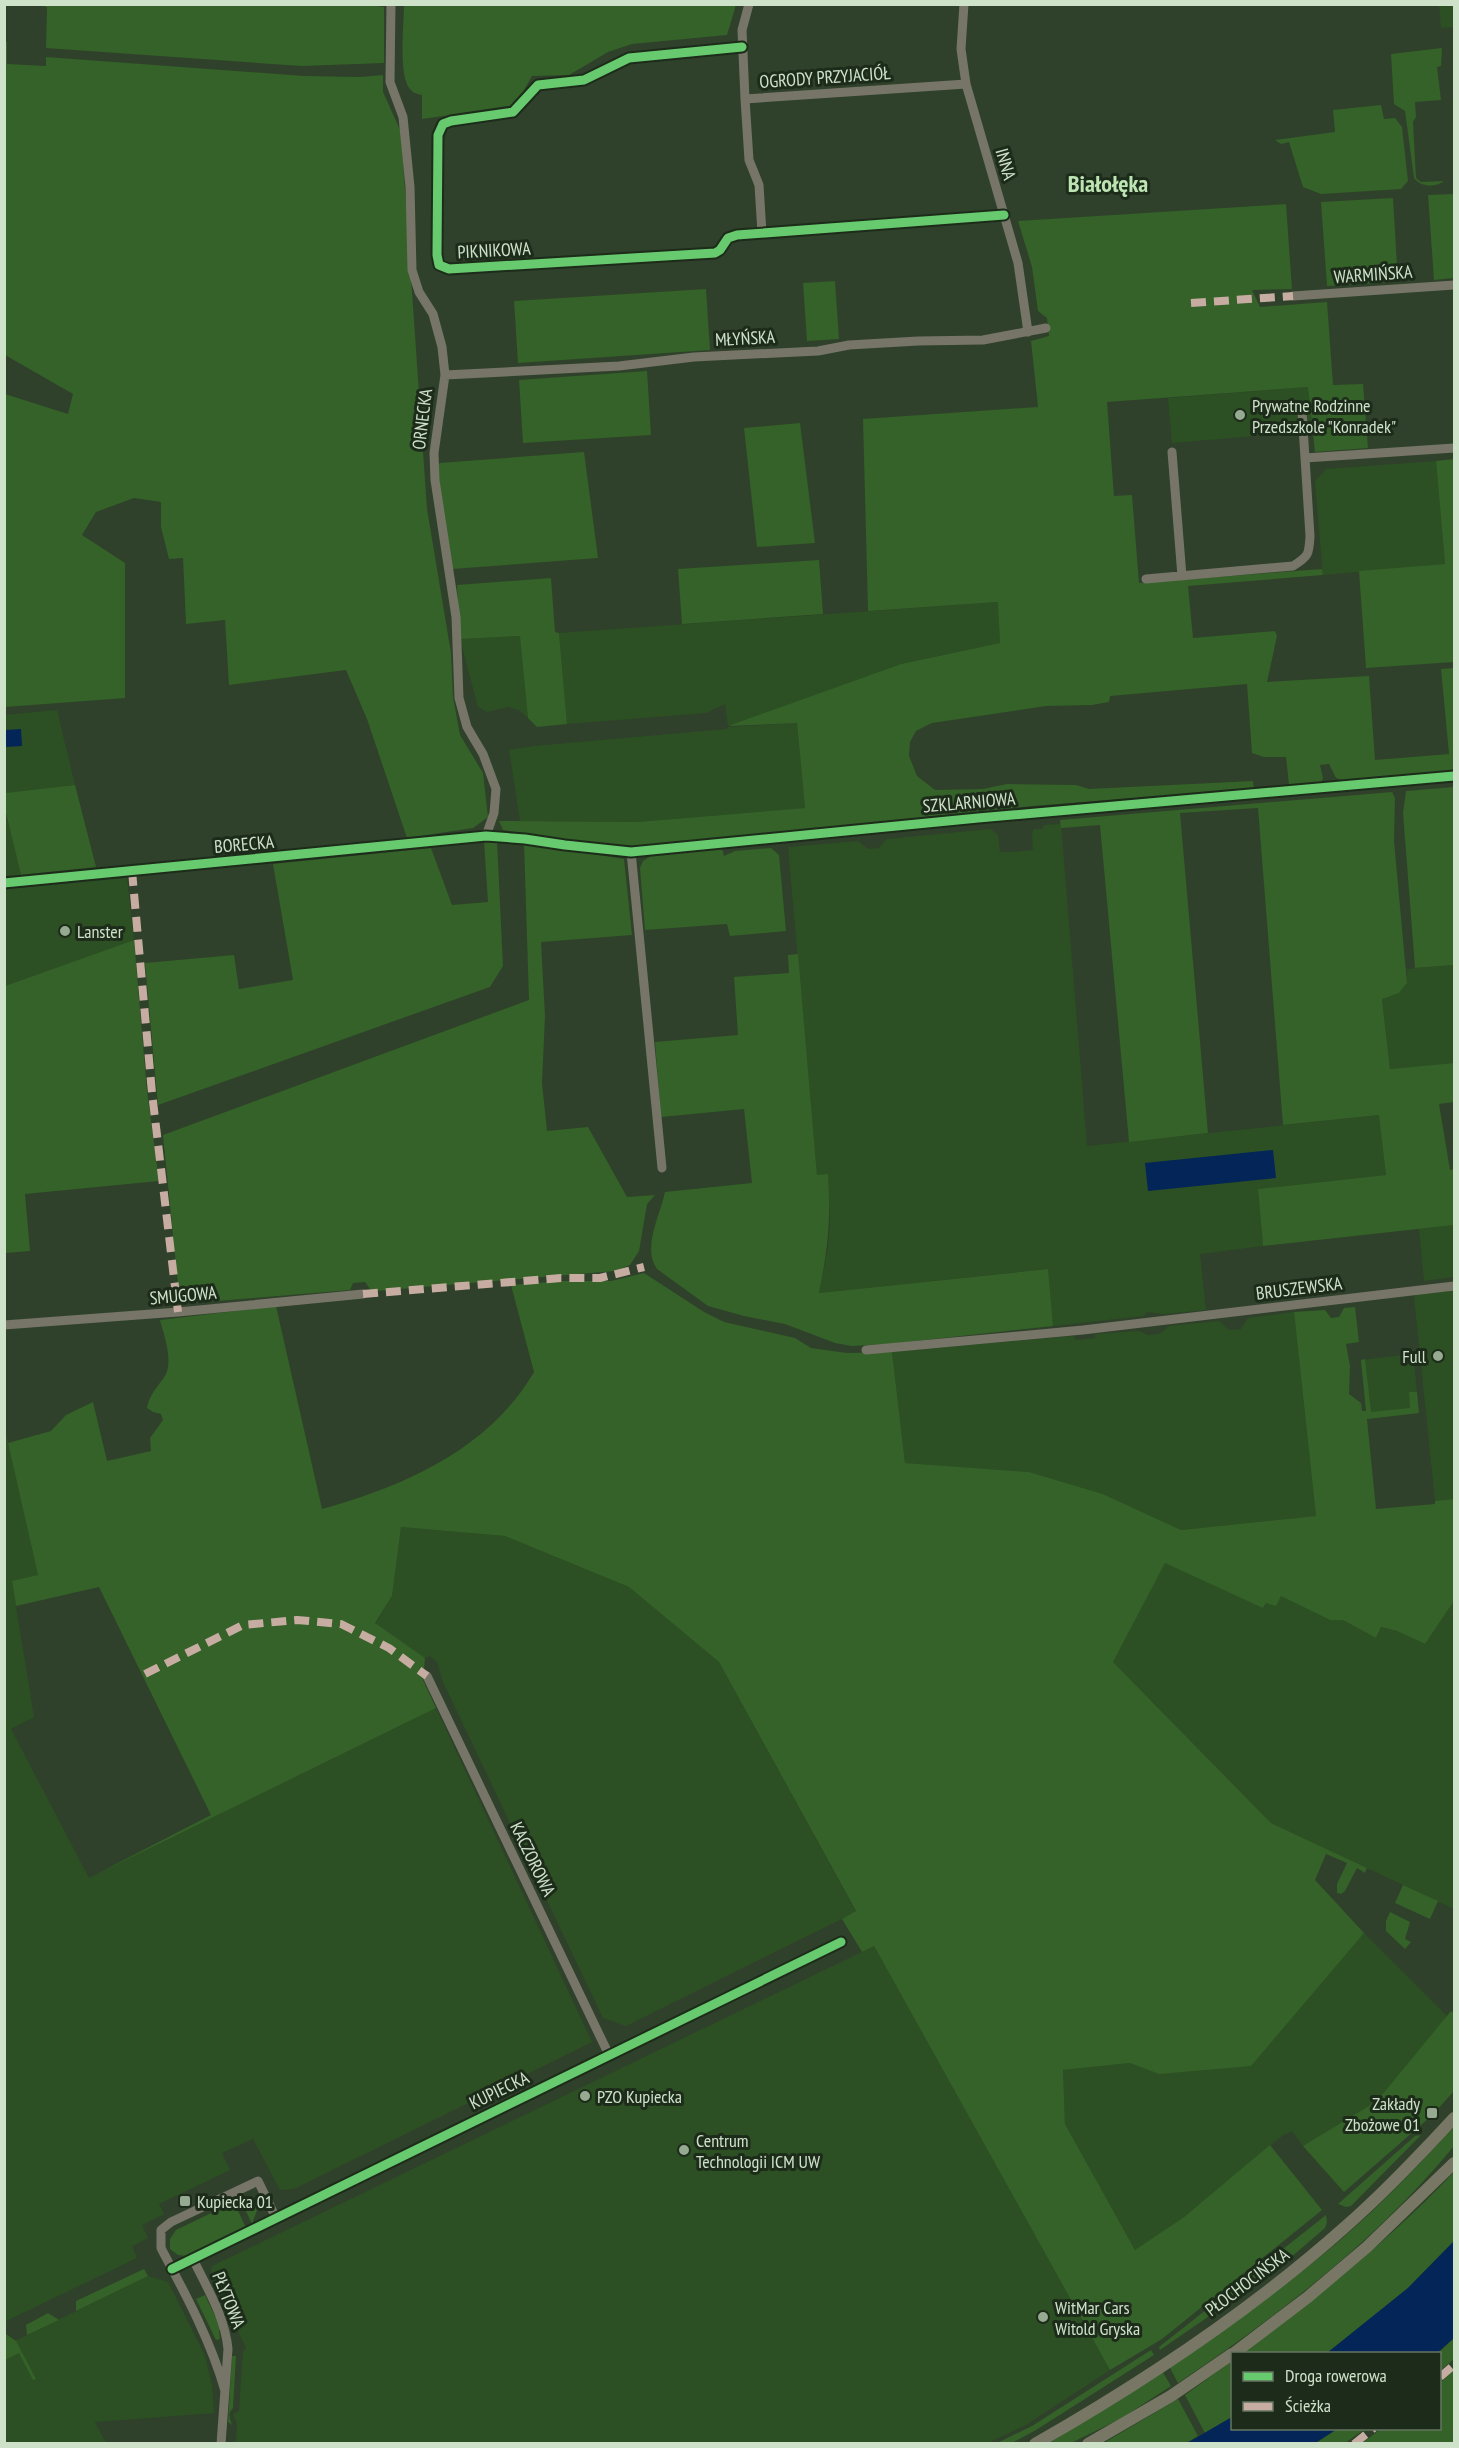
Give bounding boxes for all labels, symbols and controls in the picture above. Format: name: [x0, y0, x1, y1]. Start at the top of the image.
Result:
street label: OGRODY PRZYJACIÓŁ: [759, 61, 892, 93]
street label: INNA: [991, 145, 1022, 183]
district label: Białołęka: [1068, 168, 1148, 199]
street label: PIKNIKOWA: [457, 237, 532, 263]
street label: WARMIŃSKA: [1333, 260, 1414, 288]
street label: MŁYŃSKA: [714, 325, 776, 351]
street label: ORNECKA: [407, 387, 437, 451]
place label: Prywatne Rodzinne Przedszkole "Konradek": [1252, 394, 1396, 438]
marker: Prywatne Rodzinne Przedszkole "Konradek": [1233, 408, 1247, 422]
street label: SZKLARNIOWA: [922, 786, 1017, 818]
street label: BORECKA: [213, 830, 275, 858]
place label: Lanster: [77, 920, 123, 943]
marker: Lanster: [58, 924, 72, 938]
street label: BRUSZEWSKA: [1255, 1271, 1344, 1305]
street label: SMUGOWA: [149, 1281, 218, 1309]
place label: Full: [1402, 1345, 1427, 1368]
marker: Full: [1431, 1349, 1445, 1363]
street label: KACZOROWA: [505, 1818, 561, 1900]
street label: KUPIECKA: [465, 2066, 533, 2114]
place label: PZO Kupiecka: [597, 2085, 682, 2108]
marker: PZO Kupiecka: [578, 2089, 592, 2103]
place label: Zakłady Zbożowe 01: [1345, 2092, 1420, 2136]
marker: Zakłady Zbożowe 01: [1425, 2106, 1439, 2120]
place label: Centrum Technologii ICM UW: [696, 2129, 820, 2173]
marker: Centrum Technologii ICM UW: [677, 2143, 691, 2157]
place label: Kupiecka 01: [197, 2190, 273, 2213]
marker: Kupiecka 01: [178, 2194, 192, 2208]
street label: PŁOCHOCIŃSKA: [1201, 2243, 1294, 2321]
street label: PŁYTOWA: [207, 2268, 251, 2332]
place label: WitMar Cars Witold Gryska: [1055, 2296, 1140, 2340]
marker: WitMar Cars Witold Gryska: [1036, 2310, 1050, 2324]
legend: [1231, 2352, 1441, 2430]
text: Droga rowerowa: [1285, 2364, 1387, 2387]
text: Ścieżka: [1285, 2394, 1331, 2417]

